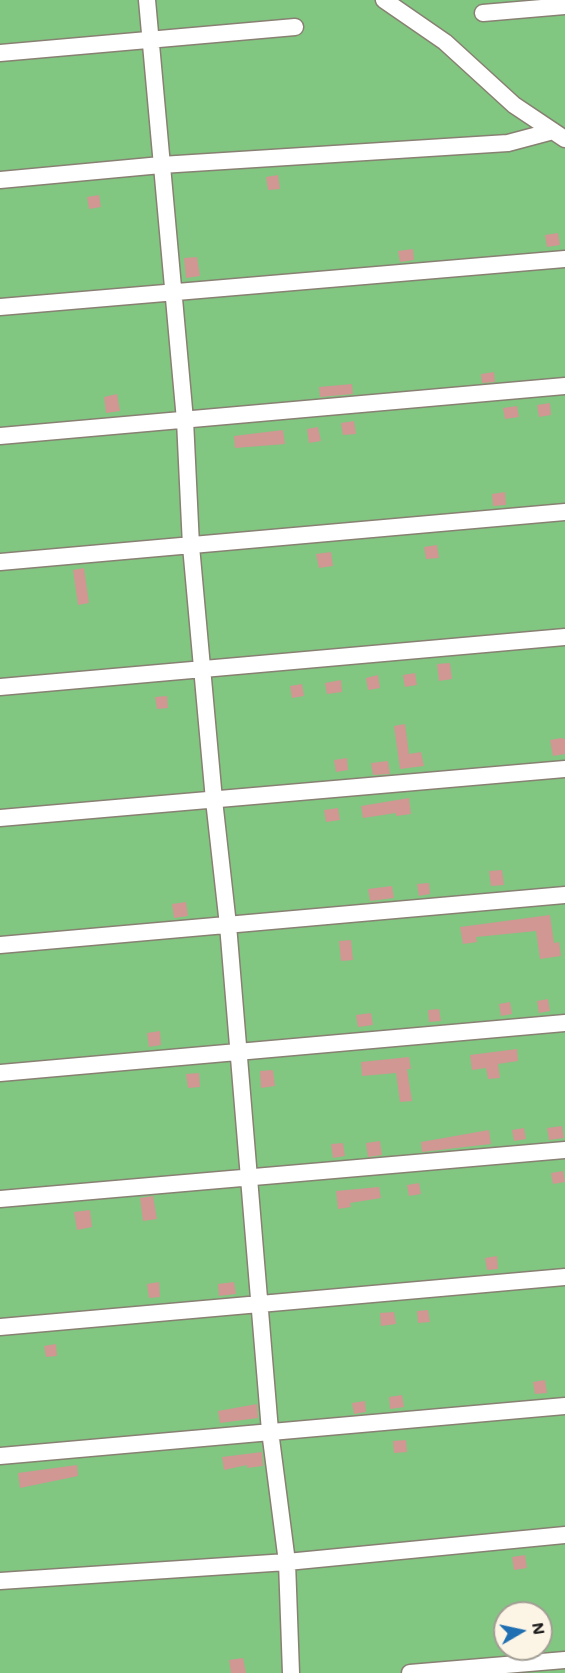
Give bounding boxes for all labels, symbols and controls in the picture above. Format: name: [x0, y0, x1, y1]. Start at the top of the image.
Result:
north arrow: [493, 1601, 553, 1661]
text: N: [528, 1621, 551, 1636]

